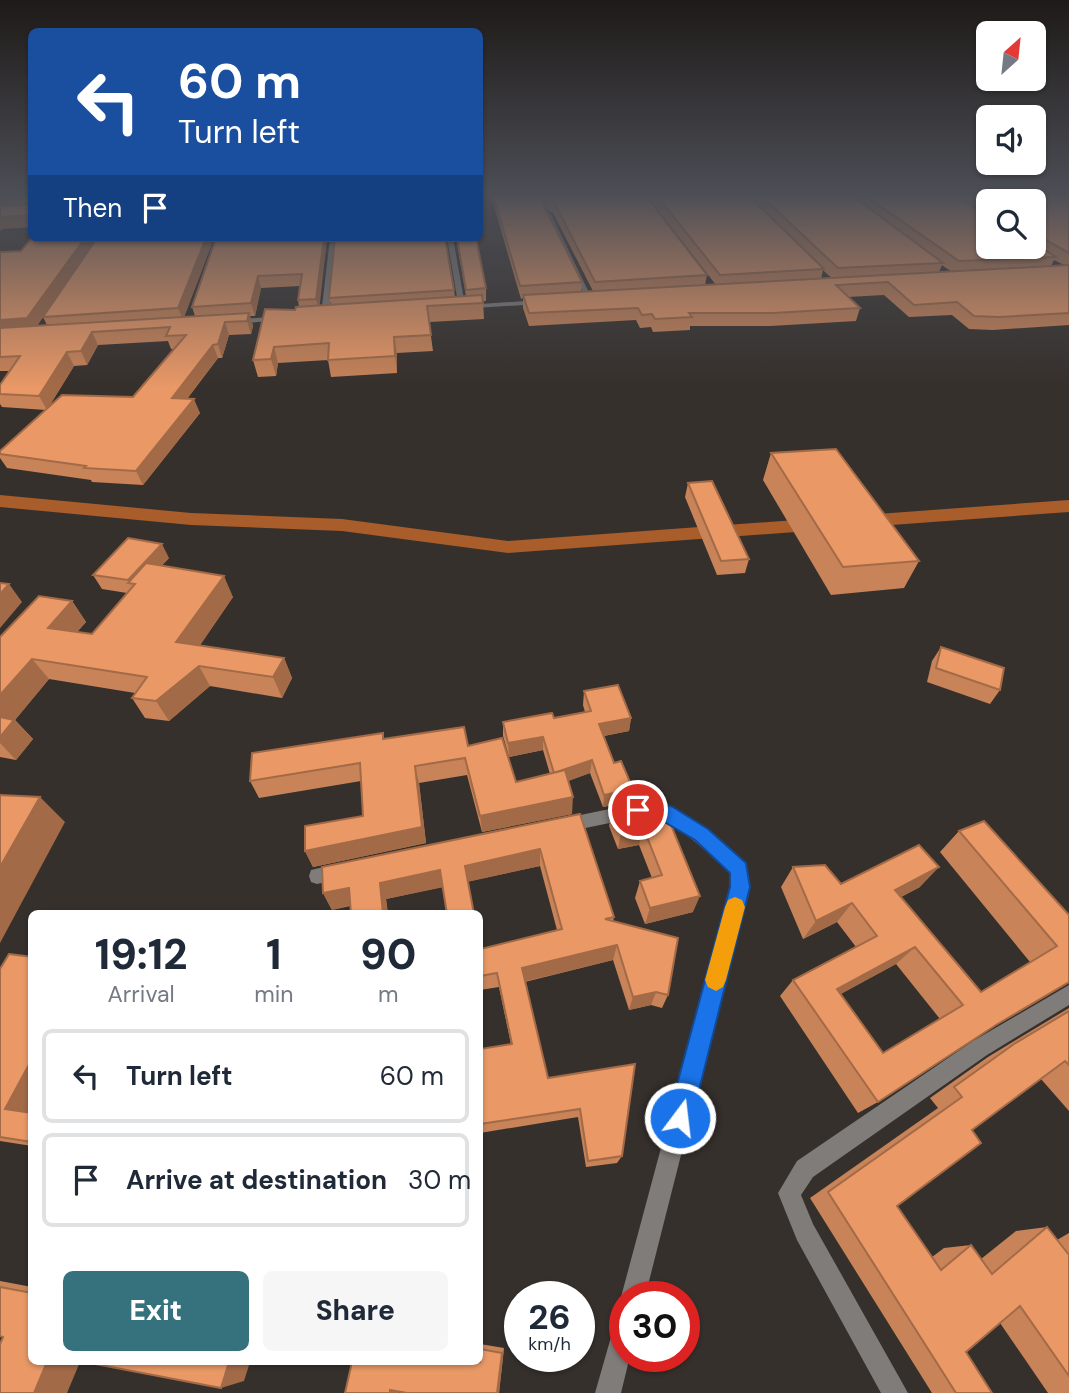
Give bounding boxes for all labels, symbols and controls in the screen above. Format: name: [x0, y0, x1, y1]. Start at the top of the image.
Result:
north arrow: [976, 21, 1046, 91]
map controls: [976, 21, 1046, 259]
text: 60 m: [178, 49, 301, 113]
icon: left: [63, 56, 154, 147]
button: sound: [976, 105, 1046, 175]
text: Turn left: [178, 111, 300, 153]
icon: arrive: [136, 189, 174, 227]
button: search: [976, 189, 1046, 259]
text: Then: [63, 191, 122, 225]
pin: [608, 780, 668, 840]
icon: arrive: [619, 791, 657, 829]
text: 19:12: [95, 927, 188, 982]
text: 1: [266, 927, 282, 982]
text: 90: [360, 927, 416, 982]
text: Arrival: [108, 979, 175, 1009]
text: min: [254, 979, 293, 1009]
text: m: [378, 979, 398, 1009]
icon: left: [67, 1057, 105, 1095]
text: Turn left: [126, 1059, 233, 1093]
text: 60 m: [380, 1059, 444, 1093]
position arrow: [643, 1081, 717, 1155]
icon: arrive: [67, 1161, 105, 1199]
text: Arrive at destination: [126, 1163, 387, 1197]
text: 30 m: [408, 1163, 471, 1197]
button: Exit: [63, 1271, 249, 1351]
button: Share: [263, 1271, 448, 1351]
speed limit sign: 30: [609, 1281, 700, 1372]
text: 26: [528, 1294, 571, 1340]
text: km/h: [528, 1332, 571, 1356]

